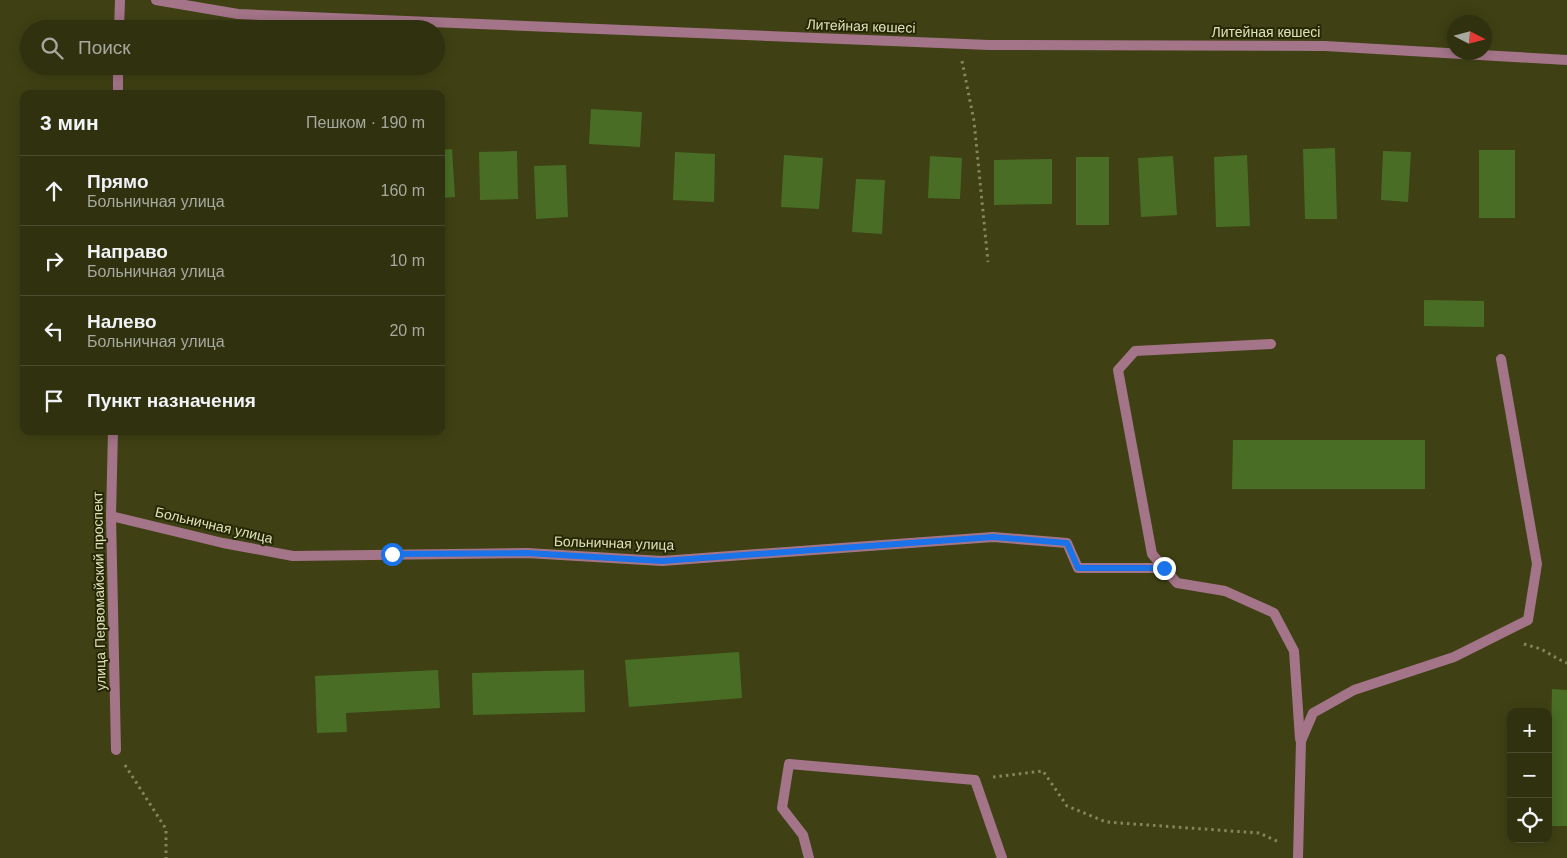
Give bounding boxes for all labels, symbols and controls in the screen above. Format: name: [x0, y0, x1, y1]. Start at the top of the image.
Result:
north arrow: [1447, 15, 1492, 60]
street label: Литейная көшесі: [806, 16, 916, 36]
search box: [20, 20, 445, 75]
street label: Литейная көшесі: [1212, 24, 1320, 40]
icon: search: [38, 34, 66, 62]
text: Поиск: [78, 37, 131, 58]
text: 3 мин: [40, 111, 99, 134]
text: Пешком · 190 m: [306, 114, 425, 131]
text: Прямо: [87, 171, 149, 192]
icon: ahead: [40, 177, 68, 205]
text: 160 m: [381, 182, 425, 199]
text: Больничная улица: [87, 193, 225, 210]
text: Направо: [87, 241, 168, 262]
icon: right: [40, 247, 68, 275]
text: 10 m: [389, 252, 425, 269]
text: Больничная улица: [87, 263, 225, 280]
text: Налево: [87, 311, 157, 332]
icon: left: [40, 317, 68, 345]
text: 20 m: [389, 322, 425, 339]
text: Больничная улица: [87, 333, 225, 350]
icon: arrive: [40, 387, 68, 415]
text: Пункт назначения: [87, 390, 256, 411]
street label: улица Первомайский проспект: [89, 491, 109, 691]
street label: Больничная улица: [154, 504, 275, 546]
street label: Больничная улица: [554, 533, 675, 553]
route start: [381, 543, 404, 566]
route end: [1153, 557, 1176, 580]
map controls: [1507, 708, 1552, 843]
button: +: [1507, 708, 1552, 753]
button: −: [1507, 753, 1552, 798]
button: locate: [1507, 798, 1552, 843]

